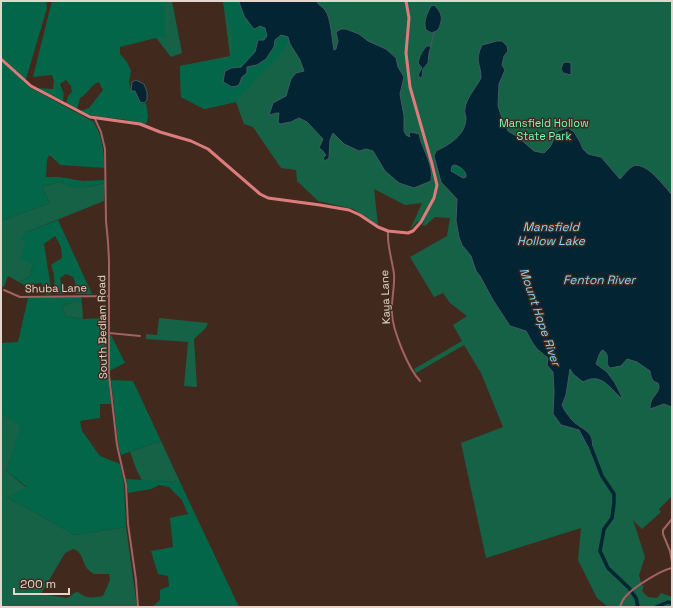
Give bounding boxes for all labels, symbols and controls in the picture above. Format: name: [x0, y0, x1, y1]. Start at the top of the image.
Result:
park label: Mansfield Hollow State Park: [499, 116, 589, 143]
water label: Mansfield Hollow Lake: [517, 219, 586, 249]
water label: Mount Hope River: [516, 266, 565, 369]
street label: Kaya Lane: [377, 270, 393, 324]
water label: Fenton River: [563, 272, 637, 288]
street label: South Bedlam Road: [94, 275, 110, 379]
street label: Shuba Lane: [25, 280, 87, 296]
scale bar: [14, 570, 69, 596]
text: 200 m: [20, 576, 56, 592]

